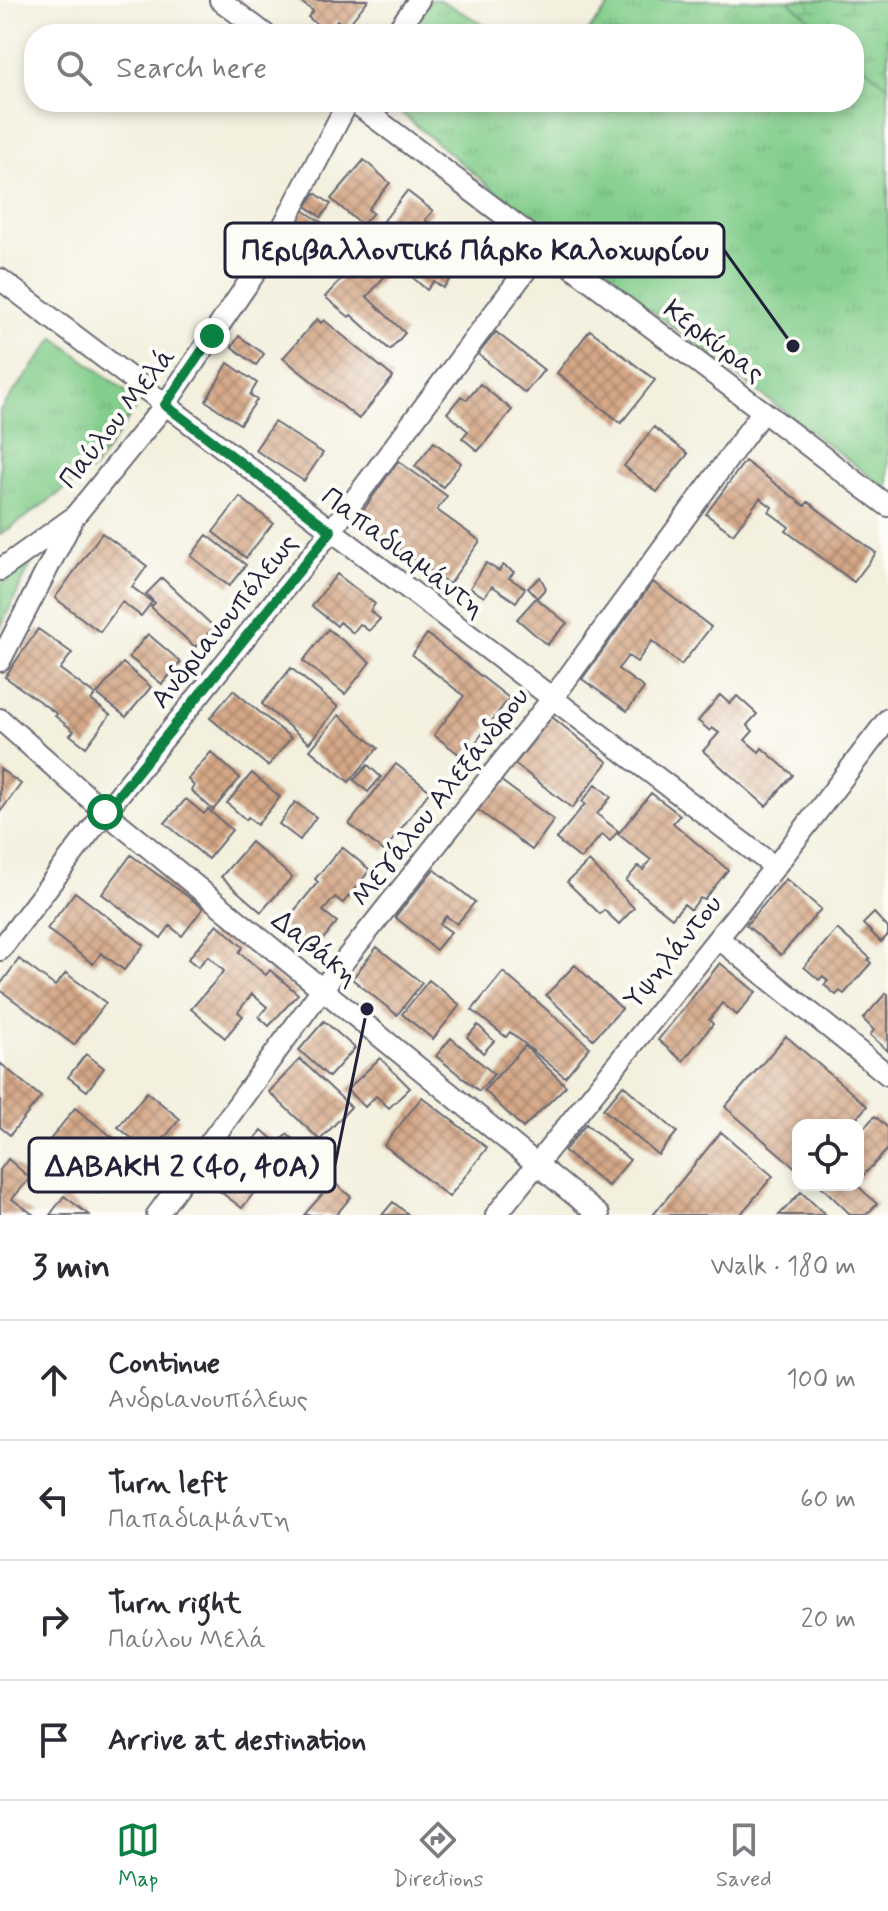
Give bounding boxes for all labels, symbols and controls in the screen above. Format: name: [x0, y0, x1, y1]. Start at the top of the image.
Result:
search box: [24, 24, 864, 112]
icon: search: [52, 46, 96, 90]
text: Search here: [116, 49, 267, 88]
callout: Περιβαλλοντικό Πάρκο Καλοχωρίου: [225, 223, 724, 277]
text: Περιβαλλοντικό Πάρκο Καλοχωρίου: [241, 232, 709, 271]
street label: Κερκύρας: [655, 292, 772, 392]
route end: [194, 318, 230, 354]
street label: Παύλου Μελά: [51, 340, 185, 497]
street label: Παπαδιαμάντη: [313, 479, 492, 627]
street label: Ανδριανουπόλεως: [143, 526, 307, 717]
street label: Μεγάλου Αλεξάνδρου: [344, 680, 538, 915]
route start: [87, 794, 123, 830]
street label: Υψηλάντου: [616, 888, 732, 1018]
street label: Δαβάκη: [263, 902, 366, 995]
map controls: [792, 1119, 864, 1191]
button: locate: [792, 1119, 864, 1191]
callout: ΔΑΒΑΚΗ 2 (40, 40Α): [29, 1138, 335, 1192]
text: ΔΑΒΑΚΗ 2 (40, 40Α): [44, 1148, 319, 1187]
text: 3 min: [32, 1245, 110, 1290]
text: Walk · 180 m: [711, 1250, 856, 1284]
text: Continue: [108, 1344, 220, 1383]
icon: ahead: [32, 1358, 76, 1402]
text: 100 m: [786, 1363, 856, 1397]
text: Ανδριανουπόλεως: [108, 1383, 308, 1417]
text: Turn left: [108, 1464, 228, 1503]
icon: left: [32, 1478, 76, 1522]
text: 60 m: [800, 1483, 856, 1517]
text: Παπαδιαμάντη: [108, 1503, 290, 1537]
text: Turn right: [108, 1584, 241, 1623]
icon: right: [32, 1598, 76, 1642]
text: 20 m: [801, 1603, 856, 1637]
text: Παύλου Μελά: [108, 1623, 266, 1657]
icon: arrive: [32, 1718, 76, 1762]
text: Arrive at destination: [108, 1721, 366, 1760]
tab: Map: [116, 1818, 160, 1894]
tab: Directions: [393, 1818, 483, 1894]
tab: Saved: [716, 1818, 772, 1894]

